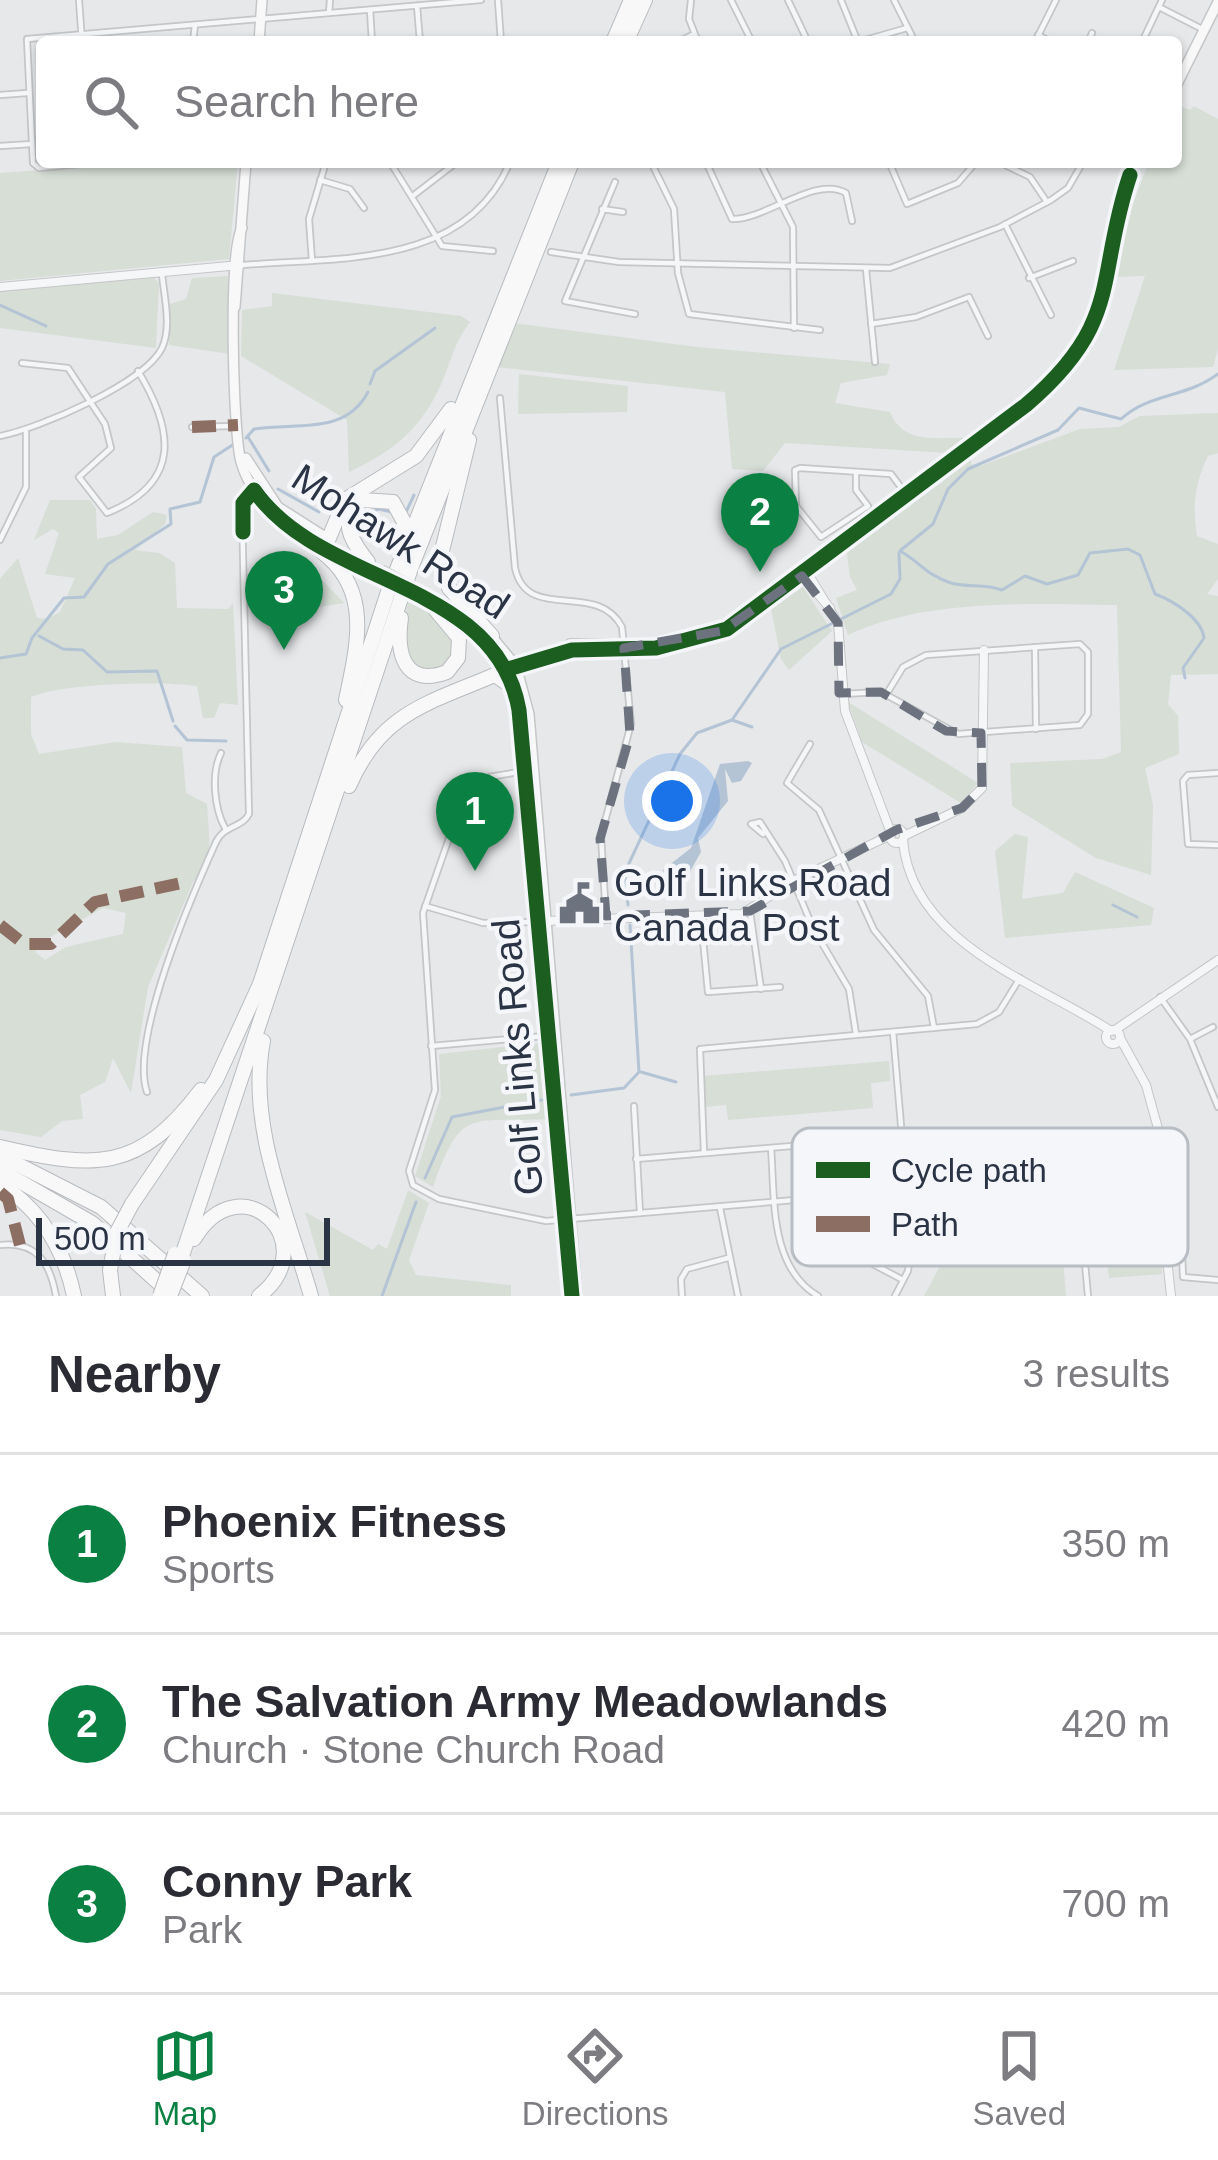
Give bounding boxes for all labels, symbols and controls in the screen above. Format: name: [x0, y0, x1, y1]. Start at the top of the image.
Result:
search box: [36, 36, 1182, 168]
icon: search: [78, 69, 144, 135]
text: Search here: [174, 76, 419, 127]
street label: Mohawk Road: [284, 455, 517, 627]
pin: 2: [721, 473, 799, 572]
pin: 3: [245, 551, 323, 650]
your location: [642, 771, 702, 831]
pin: 1: [436, 772, 514, 871]
place label: Golf Links Road Canada Post: [614, 861, 891, 949]
public building icon: Golf Links Road Canada Post: [557, 881, 603, 927]
street label: Golf Links Road: [484, 917, 551, 1197]
legend: [792, 1128, 1188, 1266]
text: Cycle path: [891, 1152, 1047, 1189]
text: Path: [891, 1206, 959, 1243]
scale bar: [36, 1212, 330, 1265]
text: 500 m: [54, 1220, 146, 1257]
text: Nearby: [48, 1346, 221, 1403]
text: 3 results: [1023, 1352, 1170, 1395]
text: Phoenix Fitness: [162, 1496, 507, 1547]
text: 1: [76, 1522, 98, 1565]
text: 350 m: [1062, 1522, 1170, 1565]
text: Sports: [162, 1548, 275, 1591]
text: The Salvation Army Meadowlands: [162, 1676, 888, 1727]
text: 2: [76, 1702, 98, 1745]
text: 420 m: [1062, 1702, 1170, 1745]
text: Church · Stone Church Road: [162, 1728, 665, 1771]
text: Conny Park: [162, 1856, 412, 1907]
text: 3: [76, 1882, 98, 1925]
text: 700 m: [1062, 1882, 1170, 1925]
text: Park: [162, 1908, 242, 1951]
tab: Map: [152, 2023, 218, 2133]
tab: Directions: [522, 2023, 669, 2133]
tab: Saved: [972, 2023, 1066, 2133]

